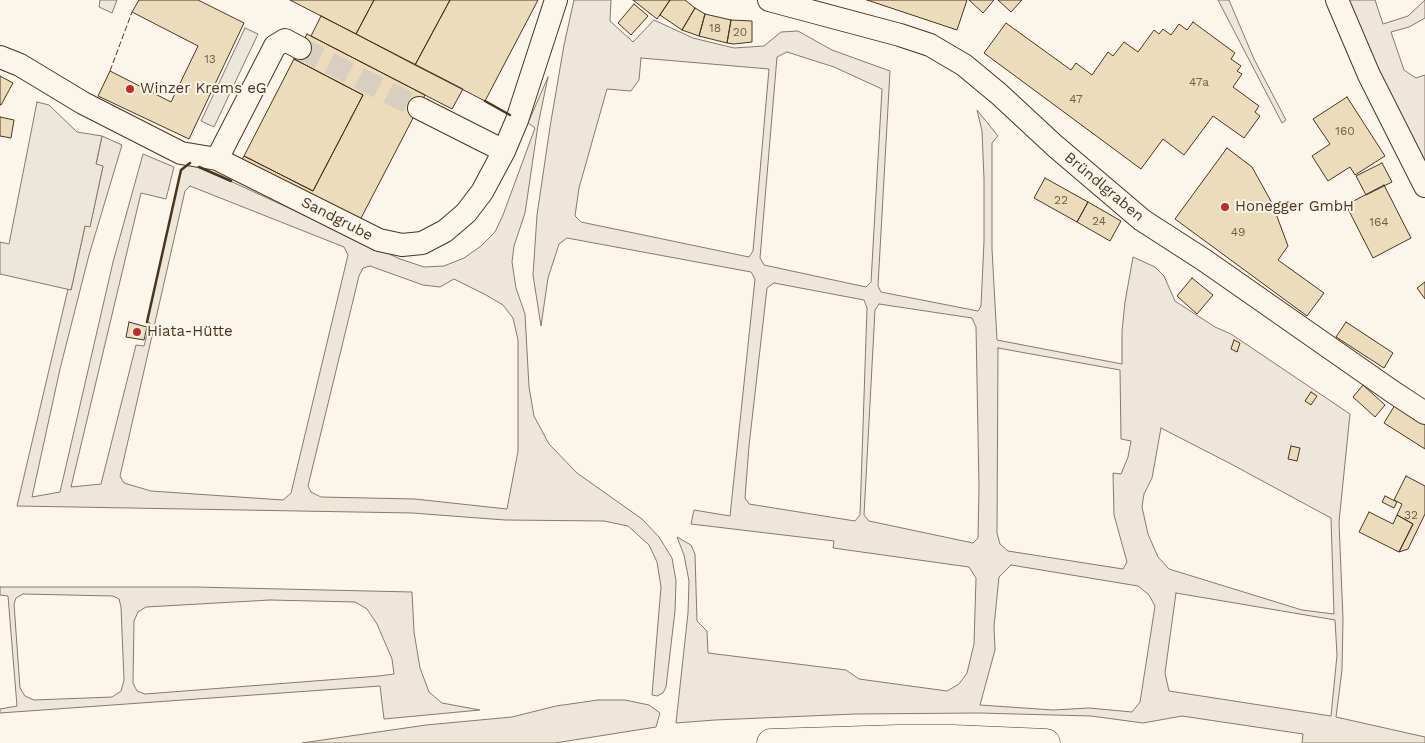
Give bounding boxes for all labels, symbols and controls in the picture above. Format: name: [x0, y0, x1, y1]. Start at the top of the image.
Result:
house number: 18: [709, 21, 721, 35]
house number: 20: [733, 25, 747, 39]
house number: 13: [204, 52, 216, 66]
house number: 47a: [1189, 75, 1209, 89]
place label: Winzer Krems eG: [140, 80, 267, 98]
marker: Winzer Krems eG: [124, 83, 136, 95]
house number: 47: [1069, 92, 1083, 106]
house number: 160: [1335, 124, 1355, 138]
street label: Bründlgraben: [1061, 149, 1147, 225]
street label: Sandgrube: [298, 193, 376, 245]
house number: 22: [1054, 193, 1068, 207]
place label: Honegger GmbH: [1235, 198, 1354, 216]
marker: Honegger GmbH: [1219, 201, 1231, 213]
house number: 24: [1092, 214, 1106, 228]
house number: 164: [1369, 215, 1389, 229]
house number: 49: [1231, 225, 1245, 239]
place label: Hiata-Hütte: [147, 323, 233, 341]
marker: Hiata-Hütte: [131, 326, 143, 338]
house number: 32: [1404, 508, 1418, 522]

